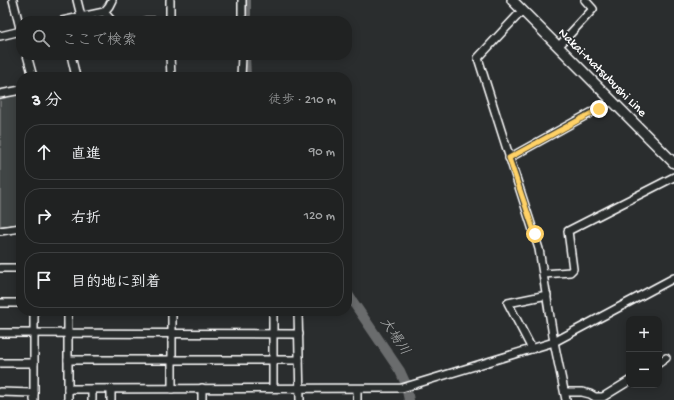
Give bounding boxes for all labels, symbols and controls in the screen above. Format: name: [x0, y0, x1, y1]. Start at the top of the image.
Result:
search box: [16, 16, 352, 60]
street label: Nakai-Matsubushi Line: [555, 26, 650, 121]
icon: search: [30, 27, 52, 49]
text: ここで検索: [62, 32, 137, 50]
text: 3 分: [32, 92, 62, 112]
text: 徒歩 · 210 m: [268, 93, 336, 108]
route end: [590, 100, 608, 118]
icon: ahead: [33, 141, 55, 163]
text: 90 m: [309, 145, 335, 160]
text: 直進: [71, 146, 101, 164]
icon: right: [33, 205, 55, 227]
text: 120 m: [304, 209, 335, 224]
text: 右折: [71, 210, 101, 228]
route start: [526, 225, 544, 243]
icon: arrive: [33, 269, 55, 291]
text: 目的地に到着: [71, 274, 161, 292]
water label: 大場川: [375, 315, 413, 359]
map controls: [626, 316, 662, 388]
button: +: [626, 316, 662, 352]
button: −: [626, 352, 662, 388]

